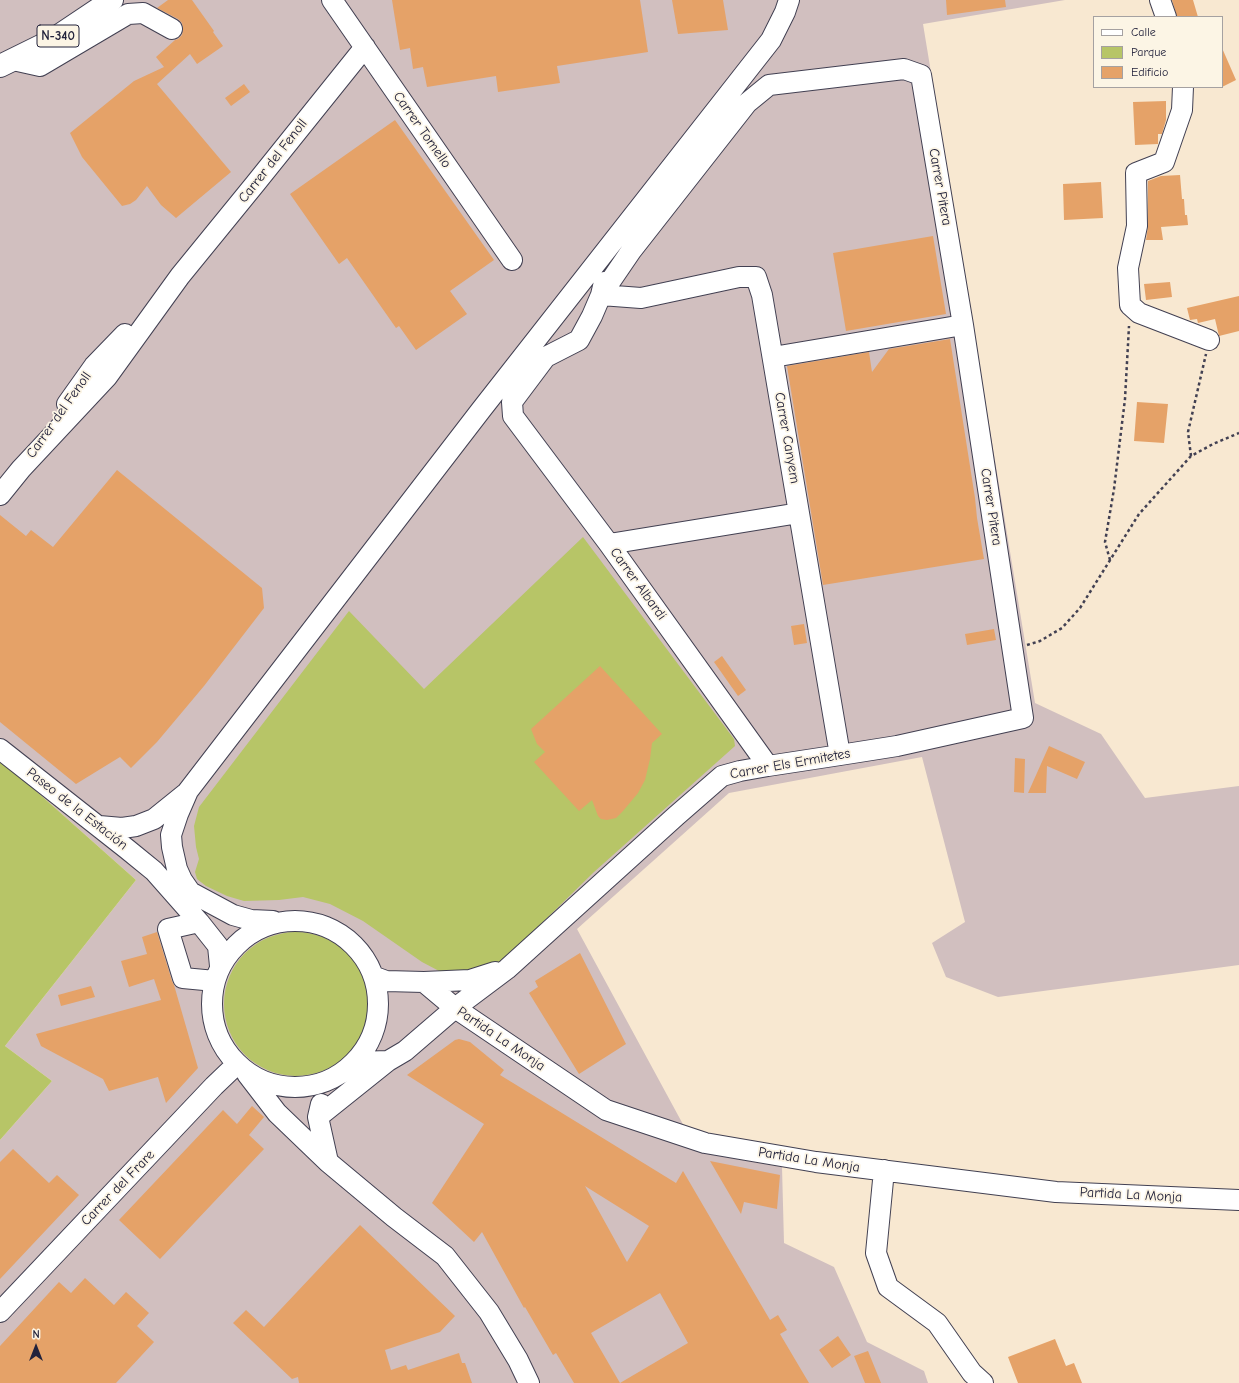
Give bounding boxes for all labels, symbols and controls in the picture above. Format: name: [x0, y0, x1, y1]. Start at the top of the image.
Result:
legend: [1093, 16, 1223, 88]
road number: N-340: [37, 25, 79, 47]
text: Calle: [1131, 25, 1156, 39]
text: Parque: [1131, 45, 1166, 59]
text: Edificio: [1131, 65, 1168, 79]
street label: Carrer Tomello: [389, 89, 455, 171]
street label: Carrer del Fenoll: [235, 116, 311, 206]
street label: Carrer Pitera: [925, 147, 955, 227]
street label: Carrer del Fenoll: [23, 369, 95, 461]
street label: Carrer Canyem: [771, 391, 803, 485]
street label: Carrer Pitera: [977, 467, 1005, 547]
street label: Carrer Albardi: [606, 544, 670, 624]
street label: Carrer Els Ermitetes: [729, 745, 851, 783]
street label: Paseo de la Estación: [23, 764, 131, 854]
street label: Partida La Monja: [454, 1003, 548, 1075]
street label: Partida La Monja: [757, 1144, 861, 1176]
street label: Carrer del Frare: [78, 1147, 158, 1229]
street label: Partida La Monja: [1079, 1184, 1183, 1206]
north arrow: [16, 1327, 56, 1367]
text: N: [32, 1328, 40, 1341]

